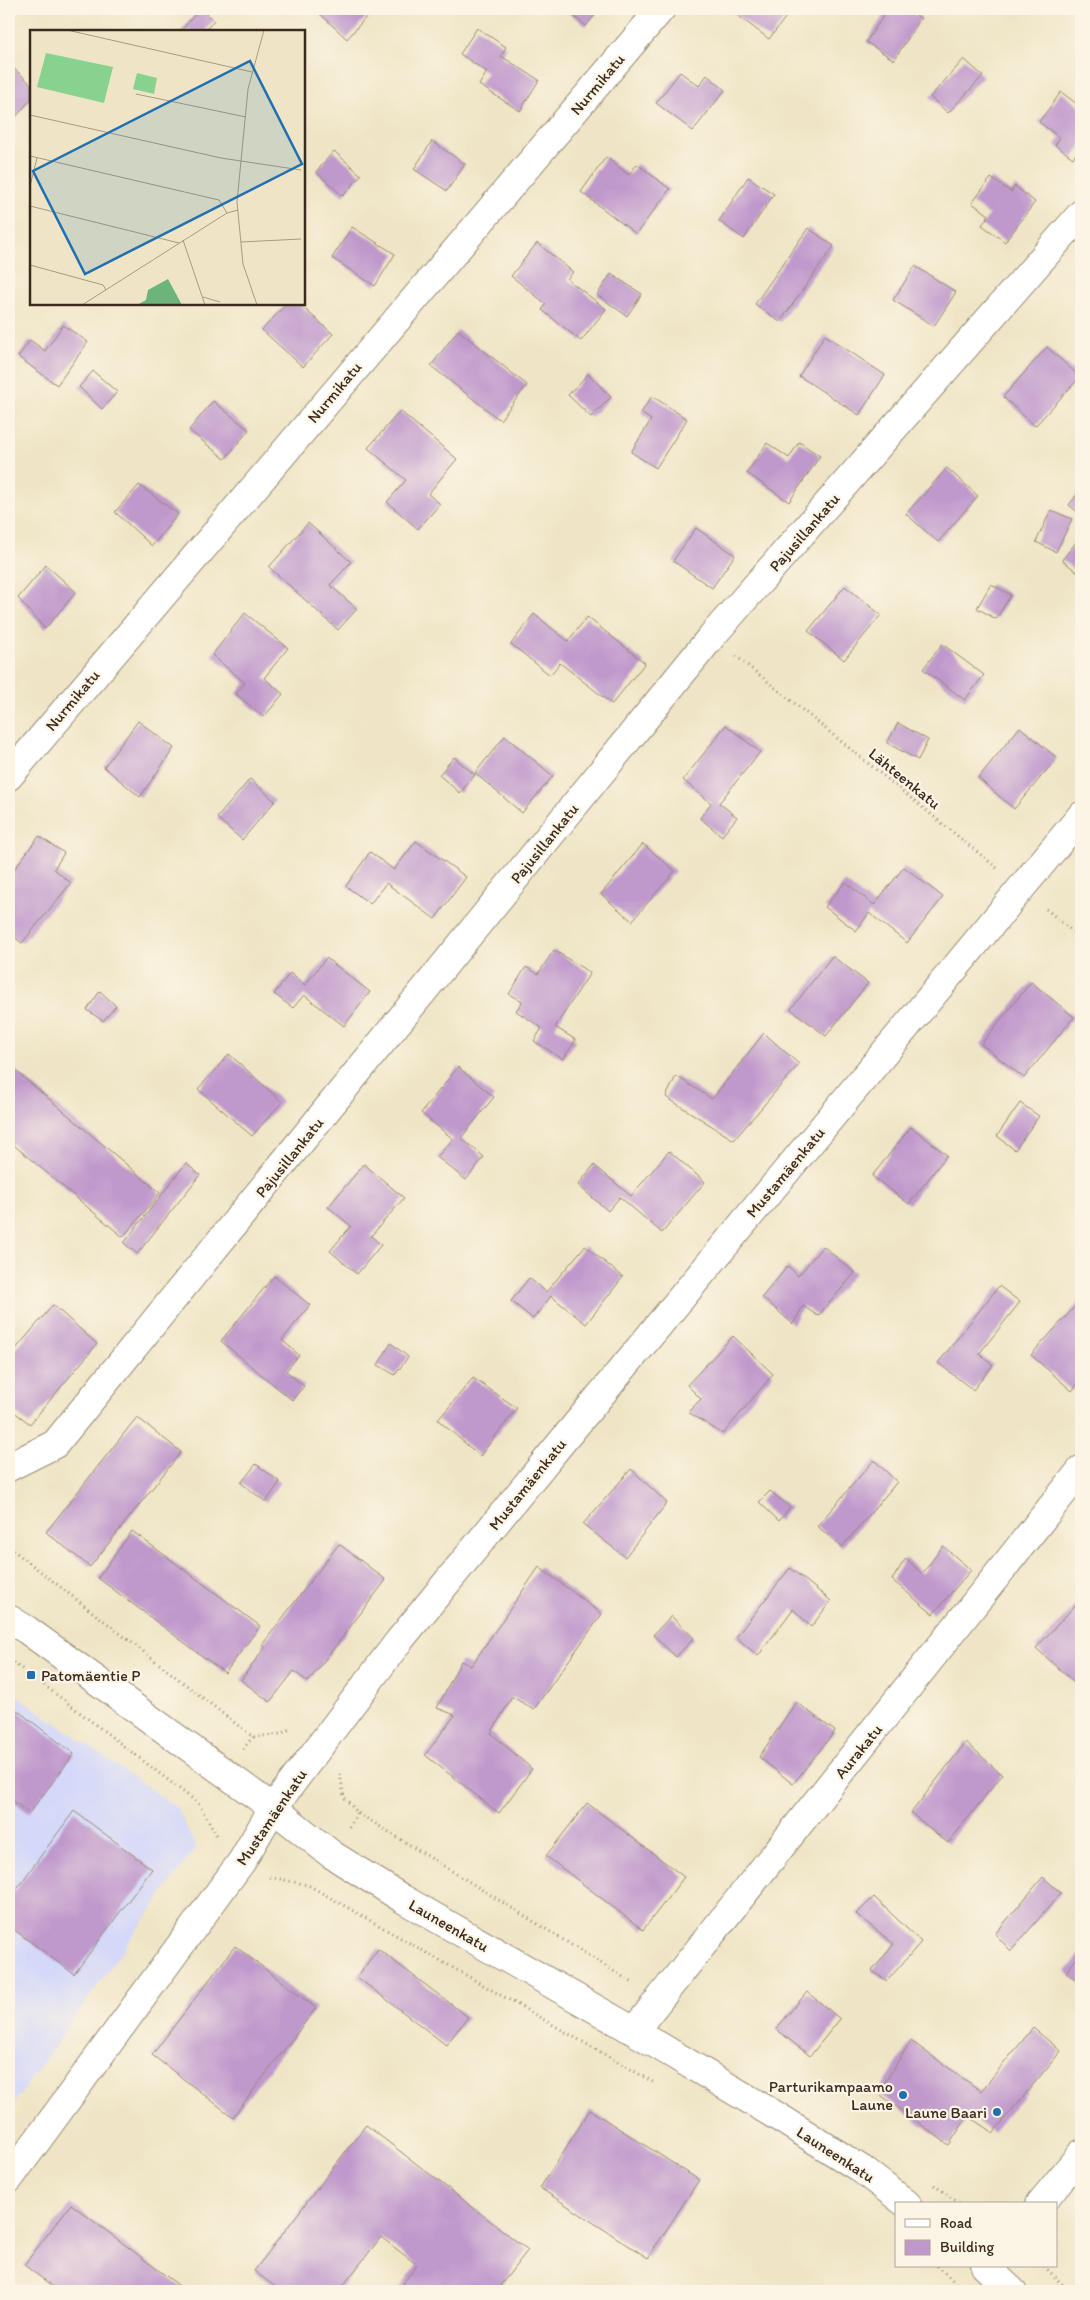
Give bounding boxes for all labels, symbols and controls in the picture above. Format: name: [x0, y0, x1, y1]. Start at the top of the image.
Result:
inset map: [30, 30, 305, 305]
street label: Nurmikatu: [566, 50, 629, 119]
street label: Nurmikatu: [303, 358, 366, 427]
street label: Pajusillankatu: [765, 489, 844, 575]
street label: Nurmikatu: [41, 666, 104, 735]
street label: Lähteenkatu: [865, 744, 944, 813]
street label: Pajusillankatu: [506, 799, 583, 887]
street label: Pajusillankatu: [251, 1113, 328, 1201]
street label: Mustamäenkatu: [742, 1123, 829, 1221]
street label: Mustamäenkatu: [485, 1435, 570, 1534]
place label: Patomäentie P: [41, 1666, 140, 1685]
marker: Patomäentie P: [25, 1669, 37, 1681]
street label: Aurakatu: [831, 1720, 886, 1782]
street label: Mustamäenkatu: [232, 1765, 311, 1869]
street label: Launeenkatu: [405, 1895, 492, 1956]
place label: Parturikampaamo Laune: [769, 2077, 893, 2114]
marker: Parturikampaamo Laune: [897, 2089, 909, 2101]
place label: Laune Baari: [905, 2103, 987, 2122]
marker: Laune Baari: [991, 2106, 1003, 2118]
street label: Launeenkatu: [793, 2122, 878, 2187]
legend: [895, 2202, 1058, 2268]
text: Road: [940, 2214, 973, 2232]
text: Building: [940, 2238, 994, 2256]

